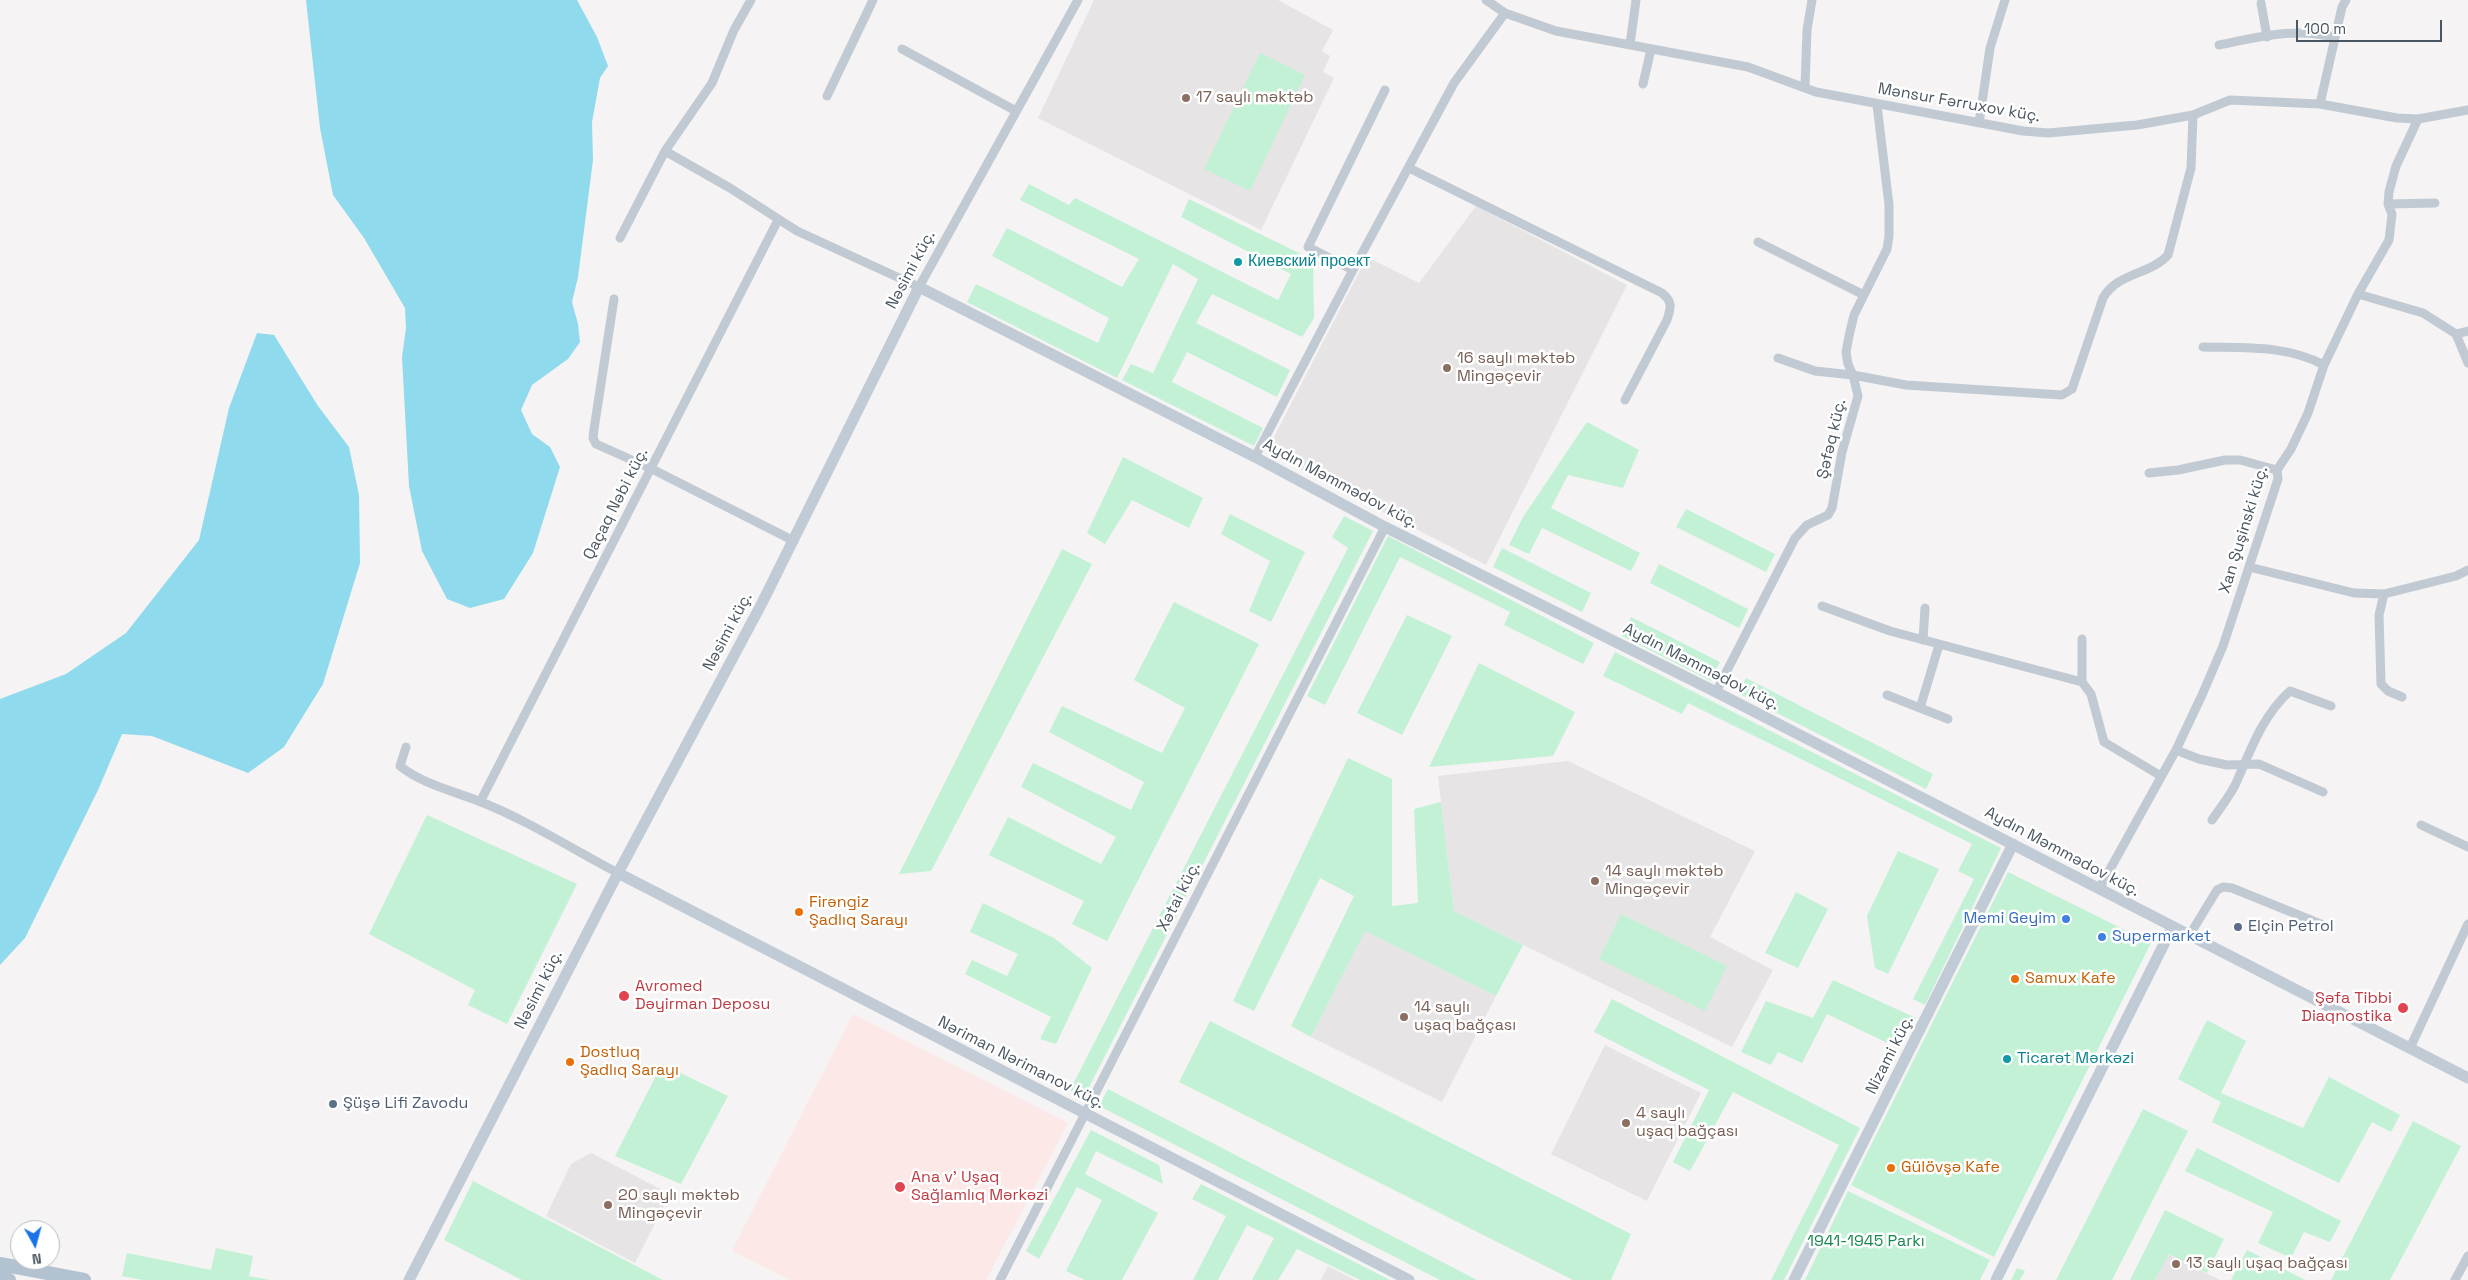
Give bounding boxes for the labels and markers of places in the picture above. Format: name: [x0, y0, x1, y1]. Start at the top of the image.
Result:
place label: 17 saylı məktəb: [1196, 88, 1314, 108]
marker: 17 saylı məktəb: [1180, 92, 1192, 104]
place label: Киевский проект: [1248, 252, 1370, 272]
marker: Киевский проект: [1232, 256, 1244, 268]
place label: 16 saylı məktəb Mingəçevir: [1457, 349, 1575, 387]
marker: 16 saylı məktəb Mingəçevir: [1441, 362, 1453, 374]
place label: 14 saylı məktəb Mingəçevir: [1605, 862, 1724, 900]
marker: 14 saylı məktəb Mingəçevir: [1589, 875, 1601, 887]
place label: Firəngiz Şadlıq Sarayı: [809, 893, 908, 931]
marker: Firəngiz Şadlıq Sarayı: [793, 906, 805, 918]
place label: Memi Geyim: [1963, 909, 2056, 929]
marker: Memi Geyim: [2060, 913, 2072, 925]
place label: Elçin Petrol: [2248, 917, 2334, 937]
marker: Elçin Petrol: [2232, 921, 2244, 933]
place label: Supermarket: [2112, 927, 2211, 947]
marker: Supermarket: [2096, 931, 2108, 943]
place label: Samux Kafe: [2025, 969, 2116, 989]
marker: Samux Kafe: [2009, 973, 2021, 985]
place label: Avromed Dəyirman Deposu: [635, 977, 770, 1015]
marker: Avromed Dəyirman Deposu: [617, 989, 631, 1003]
place label: Şəfa Tibbi Diaqnostika: [2301, 989, 2392, 1027]
place label: 14 saylı uşaq bağçası: [1414, 998, 1516, 1036]
marker: Şəfa Tibbi Diaqnostika: [2396, 1001, 2410, 1015]
marker: 14 saylı uşaq bağçası: [1398, 1011, 1410, 1023]
place label: Dostluq Şadlıq Sarayı: [580, 1043, 679, 1081]
place label: Ticarət Mərkəzi: [2017, 1049, 2134, 1069]
marker: Ticarət Mərkəzi: [2001, 1053, 2013, 1065]
marker: Dostluq Şadlıq Sarayı: [564, 1056, 576, 1068]
place label: Şüşə Lifi Zavodu: [343, 1094, 468, 1114]
marker: Şüşə Lifi Zavodu: [327, 1098, 339, 1110]
place label: 4 saylı uşaq bağçası: [1636, 1104, 1738, 1142]
marker: 4 saylı uşaq bağçası: [1620, 1117, 1632, 1129]
place label: Gülövşə Kafe: [1901, 1158, 2000, 1178]
marker: Gülövşə Kafe: [1885, 1162, 1897, 1174]
place label: Ana v' Uşaq Sağlamlıq Mərkəzi: [911, 1168, 1048, 1206]
marker: Ana v' Uşaq Sağlamlıq Mərkəzi: [893, 1180, 907, 1194]
place label: 20 saylı məktəb Mingəçevir: [618, 1186, 740, 1224]
marker: 20 saylı məktəb Mingəçevir: [602, 1199, 614, 1211]
place label: 13 saylı uşaq bağçası: [2186, 1254, 2348, 1274]
marker: 13 saylı uşaq bağçası: [2170, 1258, 2182, 1270]

